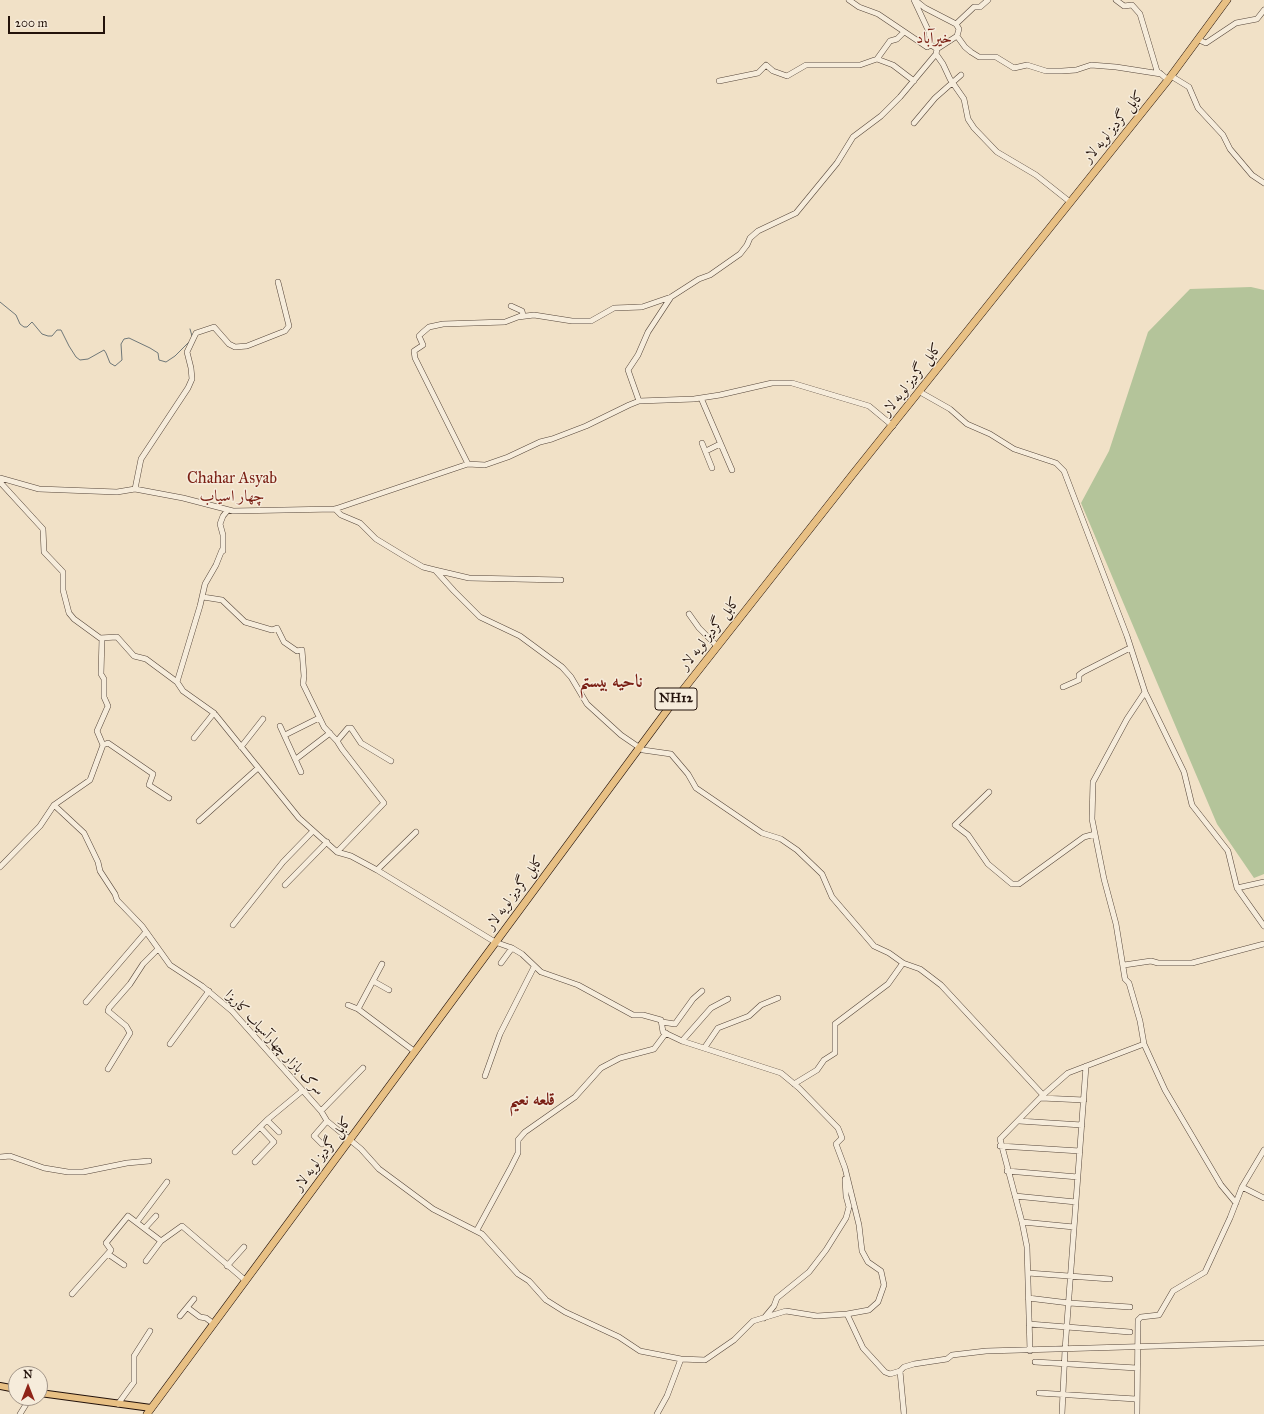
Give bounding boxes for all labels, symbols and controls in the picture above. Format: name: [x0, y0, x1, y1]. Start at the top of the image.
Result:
scale bar: [10, 8, 107, 34]
text: 200 m: [15, 16, 48, 30]
district label: خیرآباد: [916, 29, 952, 49]
street label: کابل گردیز لویه لار: [1080, 88, 1148, 166]
street label: کابل گردیز لویه لار: [878, 340, 946, 420]
district label: Chahar Asyab چهار اسیاب: [181, 469, 283, 507]
street label: کابل گردیز لویه لار: [676, 594, 744, 674]
district label: ناحیه بیستم: [579, 672, 643, 694]
road number: NH12: [655, 688, 697, 710]
street label: کابل گردیز لویه لار: [482, 853, 548, 933]
street label: سرک بازار چهارآسیاب کاریزا: [221, 987, 327, 1099]
district label: قلعه نعيم: [509, 1090, 555, 1112]
street label: کابل گردیز لویه لار: [290, 1114, 356, 1194]
north arrow: [8, 1366, 48, 1406]
text: N: [23, 1368, 33, 1381]

